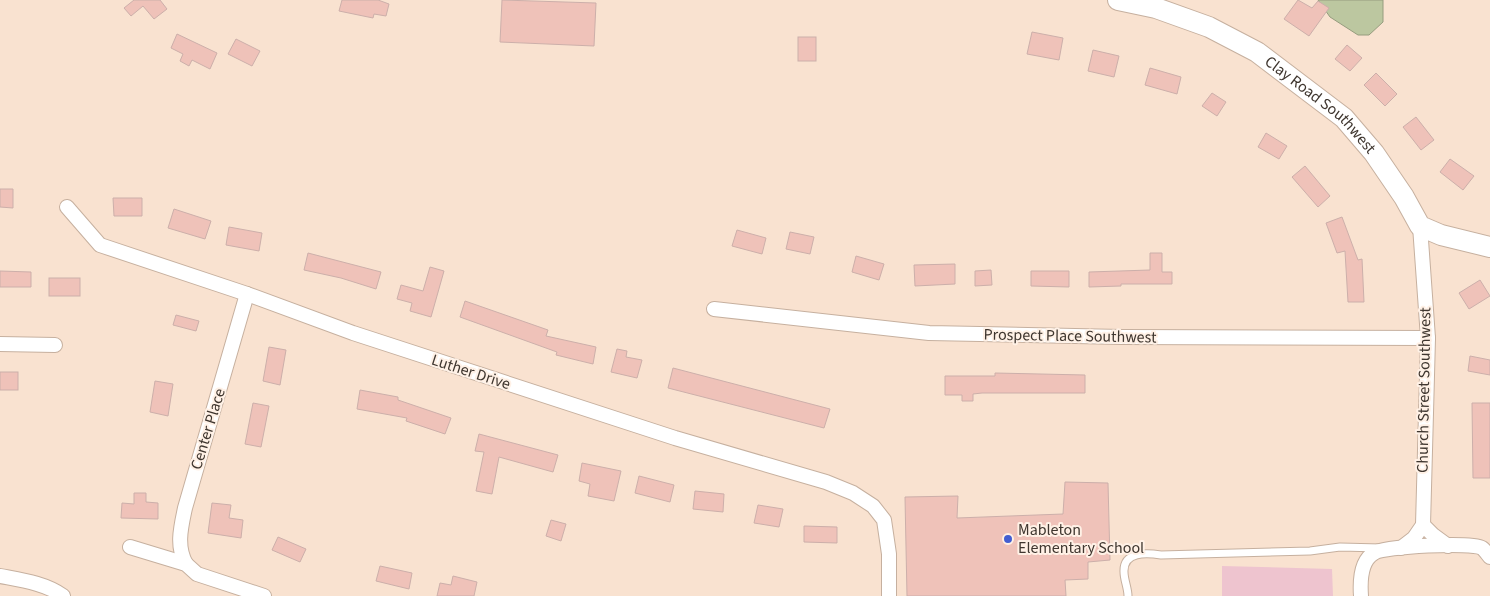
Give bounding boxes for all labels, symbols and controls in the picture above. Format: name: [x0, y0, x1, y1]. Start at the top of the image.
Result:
street label: Clay Road Southwest: [1260, 51, 1381, 159]
street label: Church Street Southwest: [1412, 306, 1436, 473]
street label: Prospect Place Southwest: [983, 323, 1157, 349]
street label: Luther Drive: [429, 349, 513, 395]
street label: Center Place: [185, 386, 231, 472]
place label: Mableton Elementary School: [1018, 519, 1144, 559]
marker: Mableton Elementary School: [1002, 533, 1014, 545]

